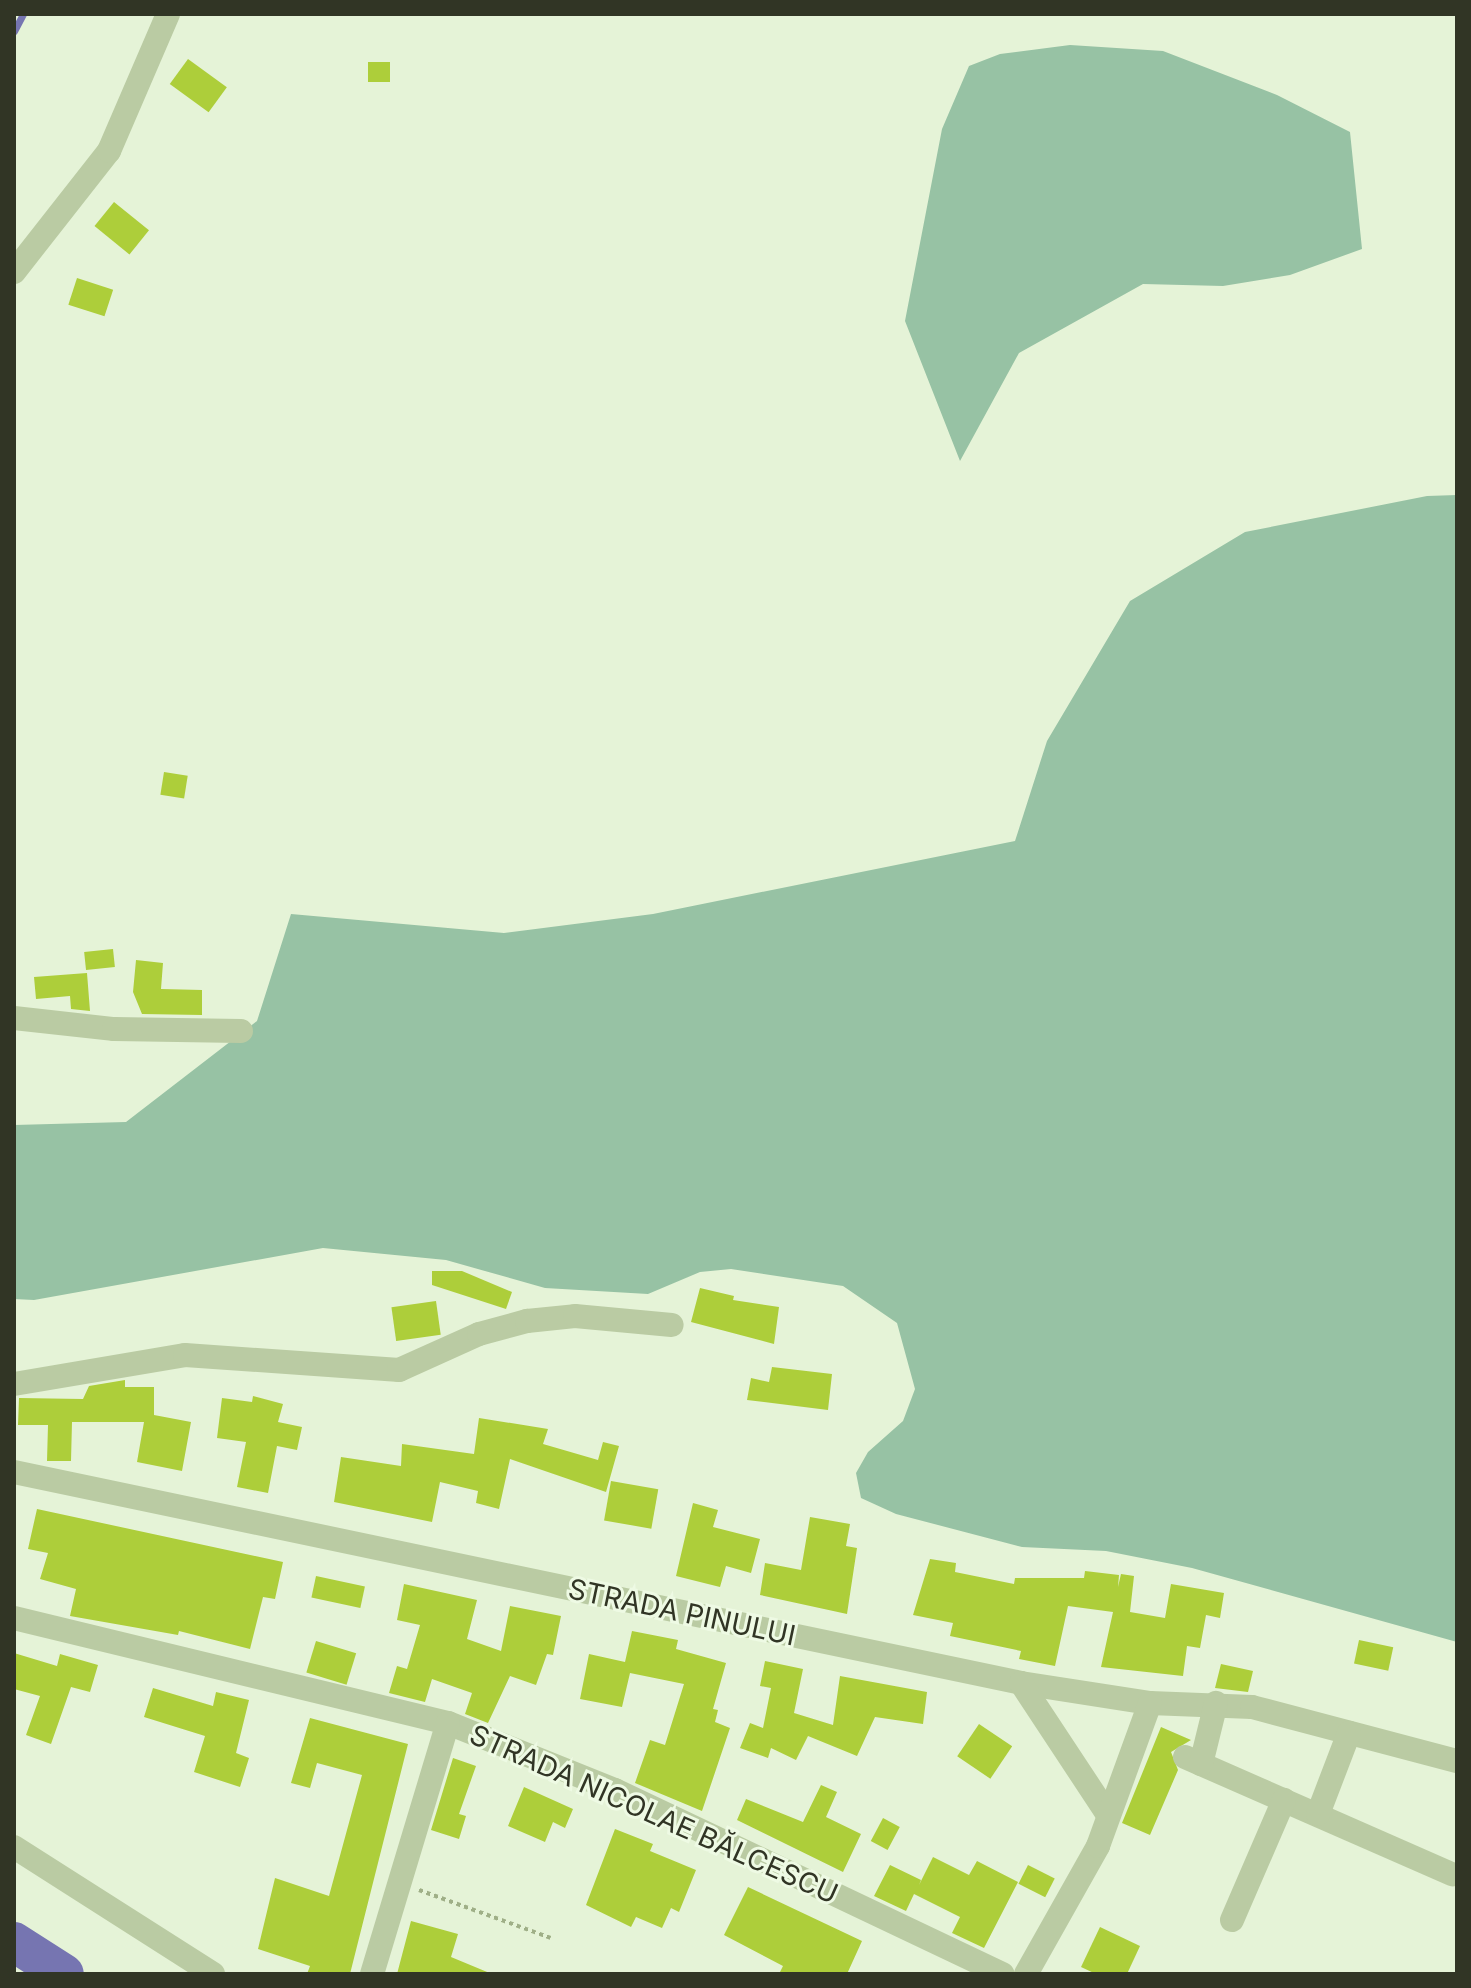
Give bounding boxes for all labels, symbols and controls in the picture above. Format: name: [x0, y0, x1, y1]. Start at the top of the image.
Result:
street label: STRADA PINULUI: [565, 1572, 799, 1652]
street label: STRADA NICOLAE BĂLCESCU: [465, 1717, 843, 1911]

